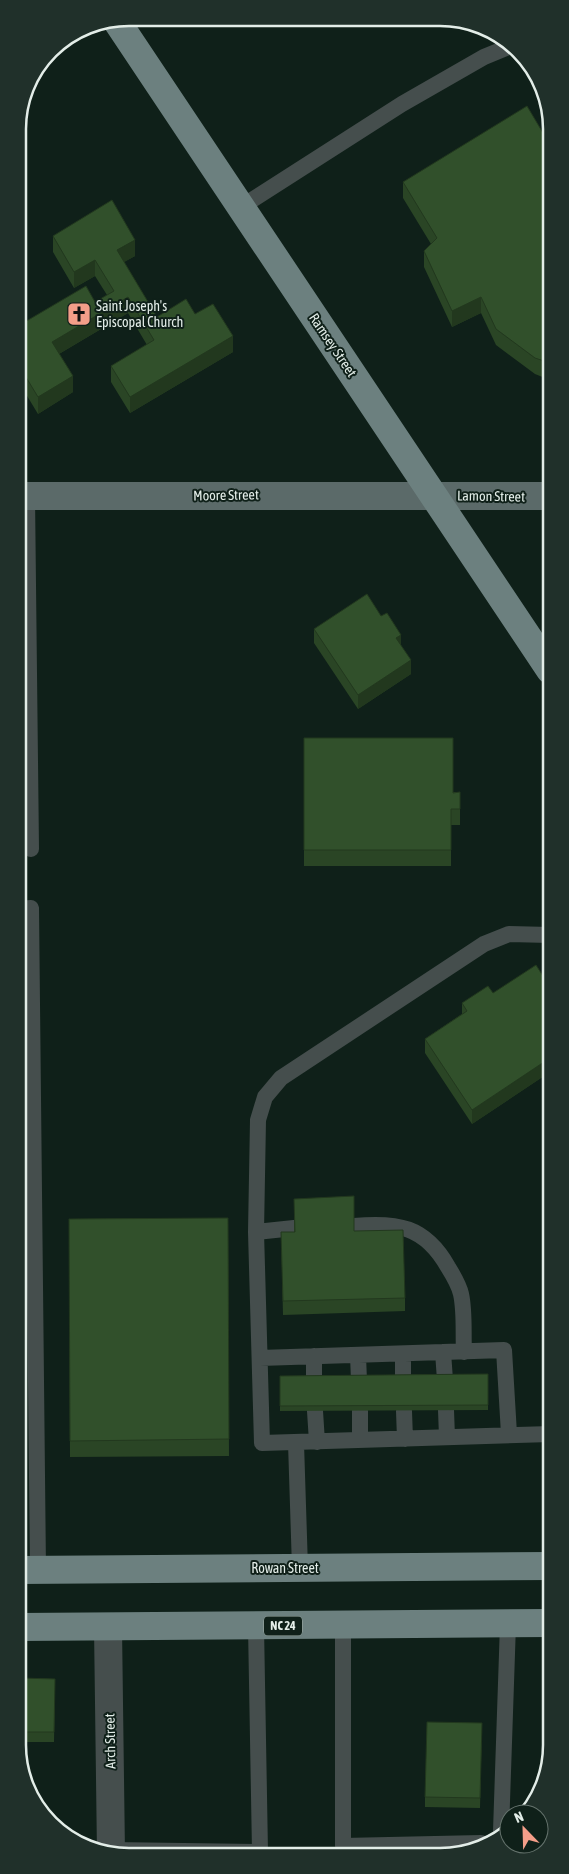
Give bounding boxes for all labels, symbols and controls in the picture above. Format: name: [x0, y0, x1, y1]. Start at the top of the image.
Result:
place label: Saint Joseph's Episcopal Church: [96, 298, 183, 330]
church icon: Saint Joseph's Episcopal Church: [66, 301, 92, 327]
street label: Ramsey Street: [306, 310, 360, 380]
street label: Moore Street: [193, 486, 259, 504]
street label: Lamon Street: [457, 487, 525, 505]
street label: Rowan Street: [251, 1560, 319, 1576]
road number: NC 24: [264, 1616, 302, 1635]
street label: Arch Street: [102, 1713, 118, 1769]
north arrow: [499, 1804, 549, 1854]
text: N: [512, 1808, 526, 1826]

